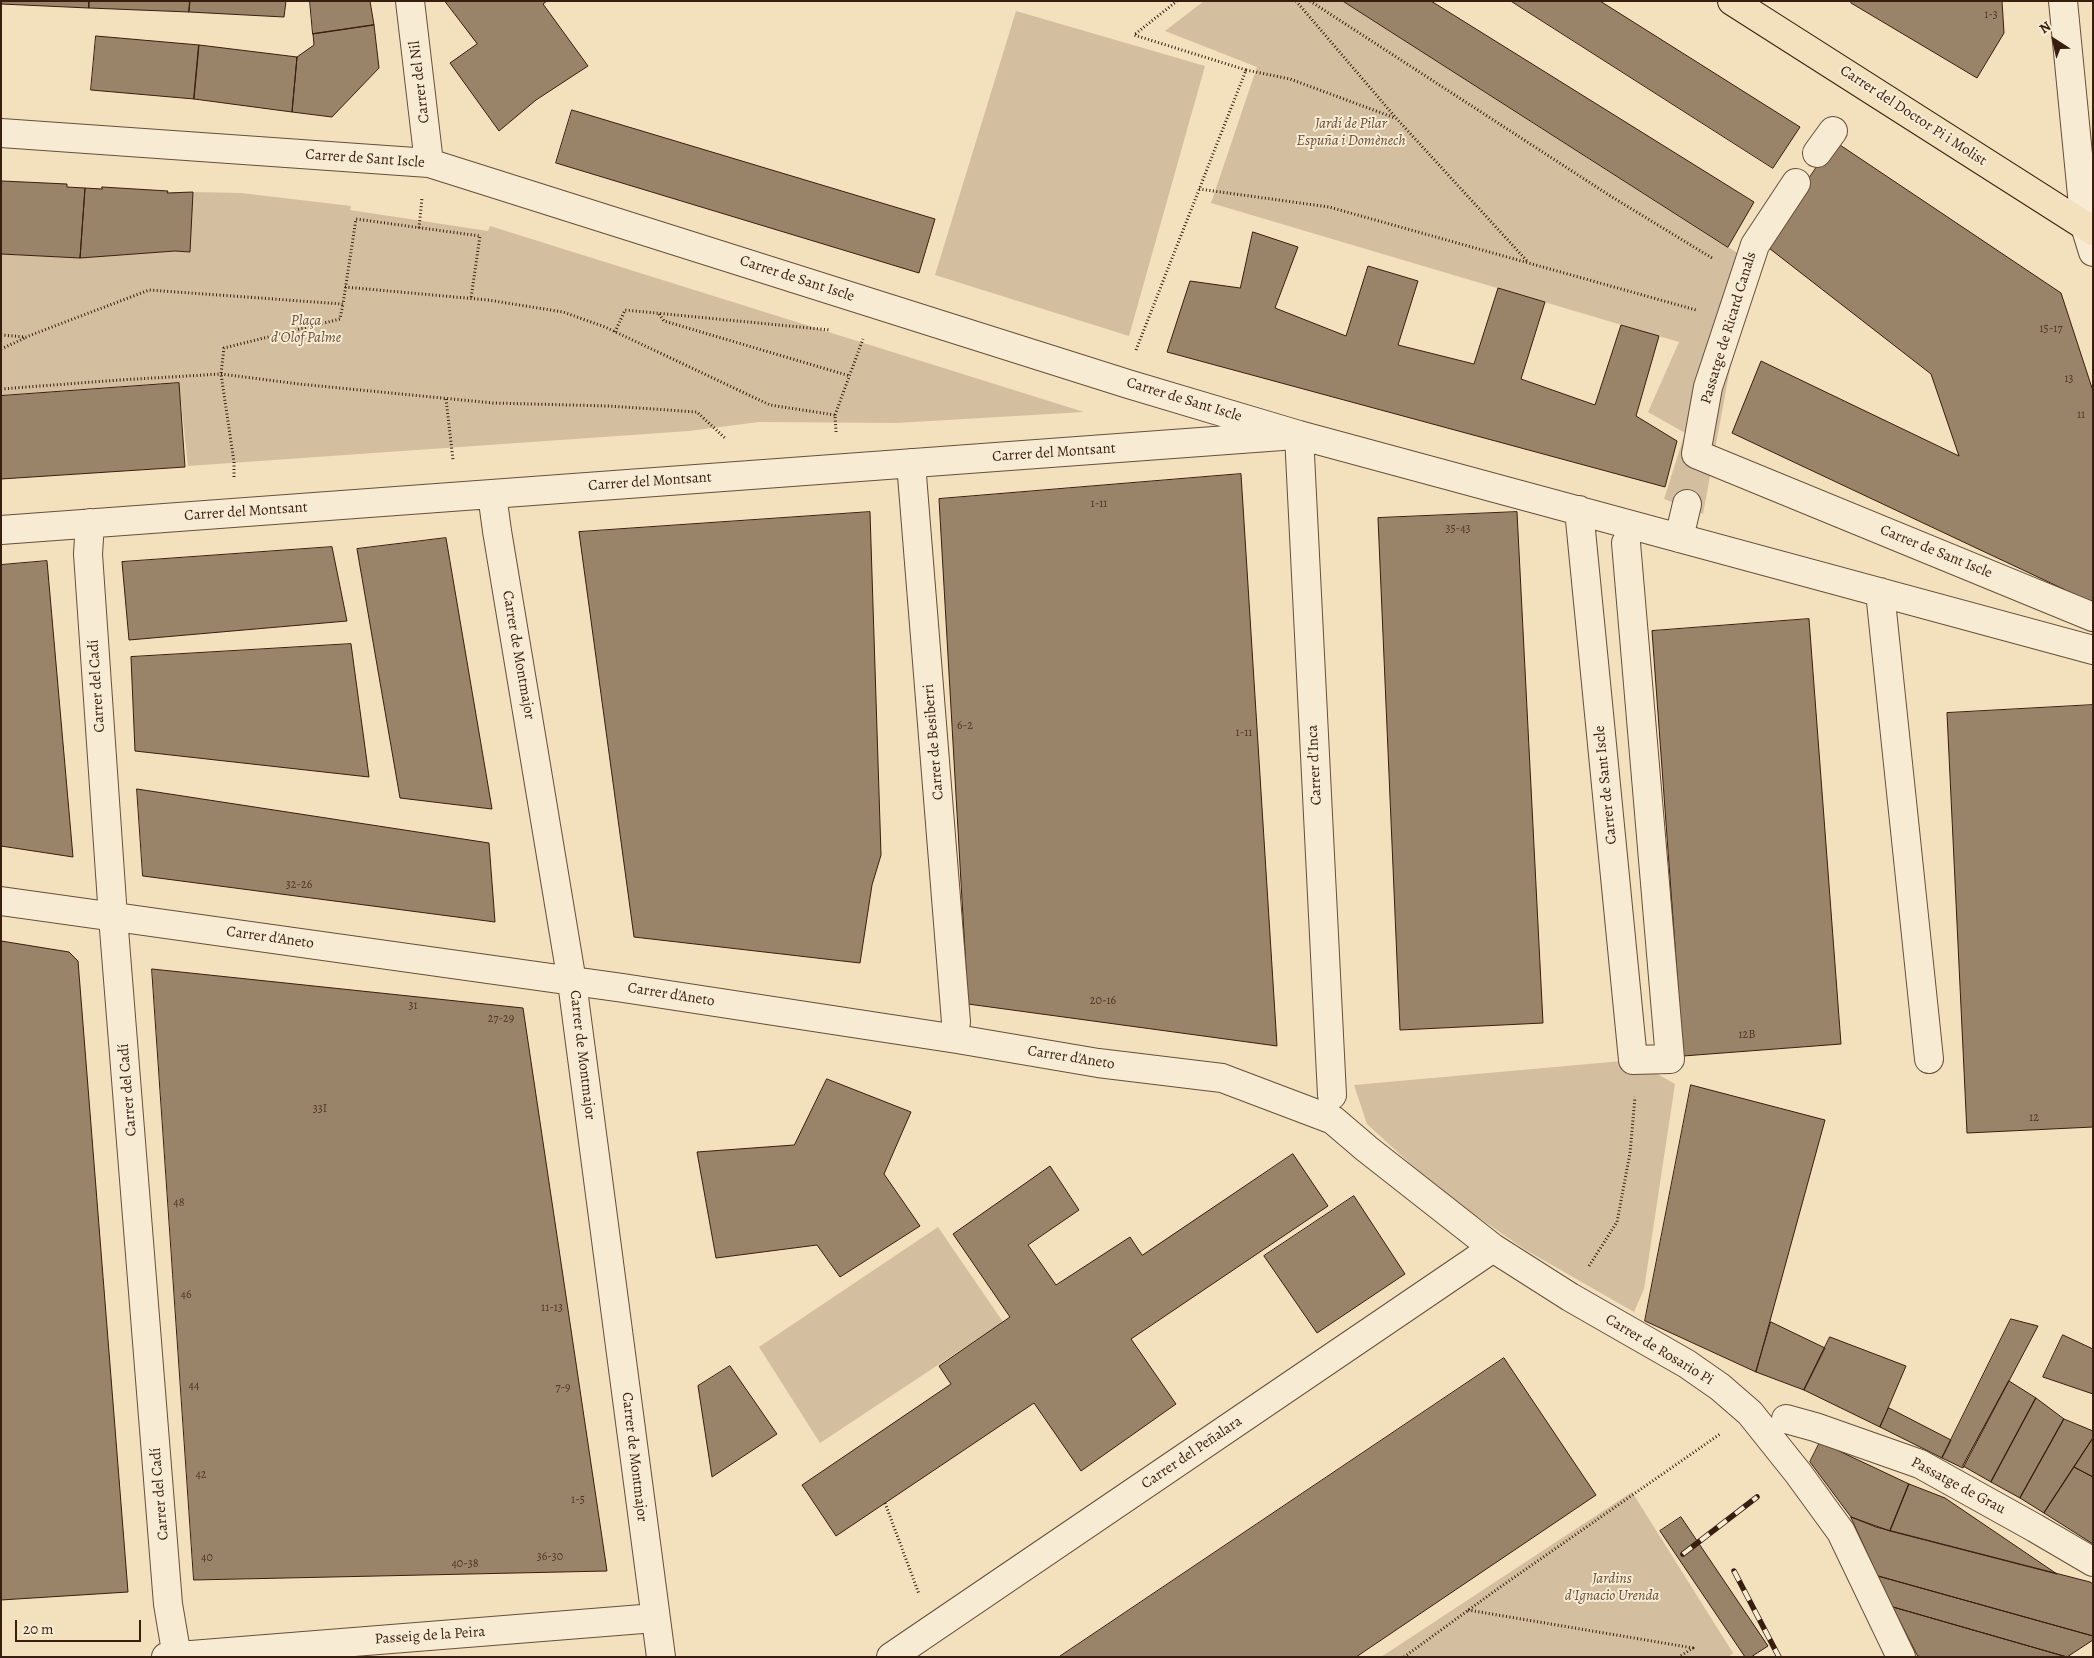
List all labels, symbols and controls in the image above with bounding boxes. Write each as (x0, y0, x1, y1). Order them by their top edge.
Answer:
house number: 1-3 (1984, 8, 1998, 22)
north arrow (2029, 15, 2079, 65)
text: N (2035, 17, 2055, 38)
street label: Carrer del Nil (406, 40, 434, 124)
street label: Carrer del Doctor Pi i Molist (1836, 62, 1990, 170)
park label: Jardí de Pilar Espuña i Domènech (1296, 115, 1406, 150)
street label: Carrer de Sant Iscle (305, 146, 425, 172)
street label: Passatge de Ricard Canals (1697, 250, 1761, 406)
street label: Carrer de Sant Iscle (737, 252, 857, 306)
park label: Plaça d'Olof Palme (271, 312, 341, 347)
house number: 15-17 (2040, 322, 2062, 336)
house number: 13 (2064, 372, 2074, 386)
street label: Carrer de Sant Iscle (1124, 374, 1244, 426)
house number: 11 (2077, 408, 2085, 422)
street label: Carrer del Montsant (992, 440, 1116, 466)
street label: Carrer del Montsant (588, 469, 712, 495)
house number: 1-11 (1091, 497, 1107, 511)
street label: Carrer del Montsant (184, 499, 308, 525)
street label: Carrer de Sant Iscle (1877, 521, 1995, 583)
house number: 35-43 (1445, 522, 1471, 536)
street label: Carrer de Montmajor (498, 589, 538, 721)
street label: Carrer del Cadí (85, 639, 109, 733)
street label: Carrer de Besiberri (920, 683, 948, 801)
house number: 6-2 (957, 719, 973, 733)
street label: Carrer d'Inca (1304, 724, 1326, 806)
street label: Carrer de Sant Iscle (1591, 725, 1621, 845)
house number: 1-11 (1236, 726, 1252, 740)
house number: 32-26 (286, 878, 312, 892)
street label: Carrer d'Aneto (225, 923, 315, 953)
street label: Carrer d'Aneto (626, 979, 716, 1011)
street label: Carrer de Montmajor (565, 989, 599, 1121)
house number: 20-16 (1090, 994, 1116, 1008)
house number: 31 (408, 999, 418, 1013)
house number: 27-29 (488, 1012, 514, 1026)
house number: 12B (1739, 1028, 1755, 1042)
street label: Carrer d'Aneto (1026, 1042, 1116, 1074)
street label: Carrer del Cadí (115, 1043, 141, 1137)
house number: 33I (313, 1102, 327, 1116)
house number: 12 (2029, 1111, 2039, 1125)
house number: 48 (173, 1196, 185, 1210)
house number: 46 (181, 1288, 191, 1302)
house number: 11-13 (541, 1301, 563, 1315)
street label: Carrer de Rosario Pi (1602, 1311, 1716, 1389)
house number: 44 (189, 1379, 199, 1393)
house number: 7-9 (555, 1381, 571, 1395)
street label: Carrer de Montmajor (617, 1391, 651, 1523)
street label: Carrer del Peñalara (1138, 1413, 1246, 1493)
street label: Carrer del Cadí (147, 1447, 173, 1541)
street label: Passatge de Grau (1908, 1454, 2008, 1518)
house number: 42 (195, 1468, 207, 1482)
house number: 1-5 (571, 1493, 585, 1507)
house number: 36-30 (537, 1550, 563, 1564)
house number: 40 (201, 1551, 213, 1565)
house number: 40-38 (451, 1557, 479, 1571)
park label: Jardins d'Ignacio Urenda (1565, 1570, 1659, 1605)
scale bar (18, 1610, 144, 1642)
text: 20 m (23, 1619, 54, 1639)
street label: Passeig de la Peira (374, 1623, 486, 1649)

